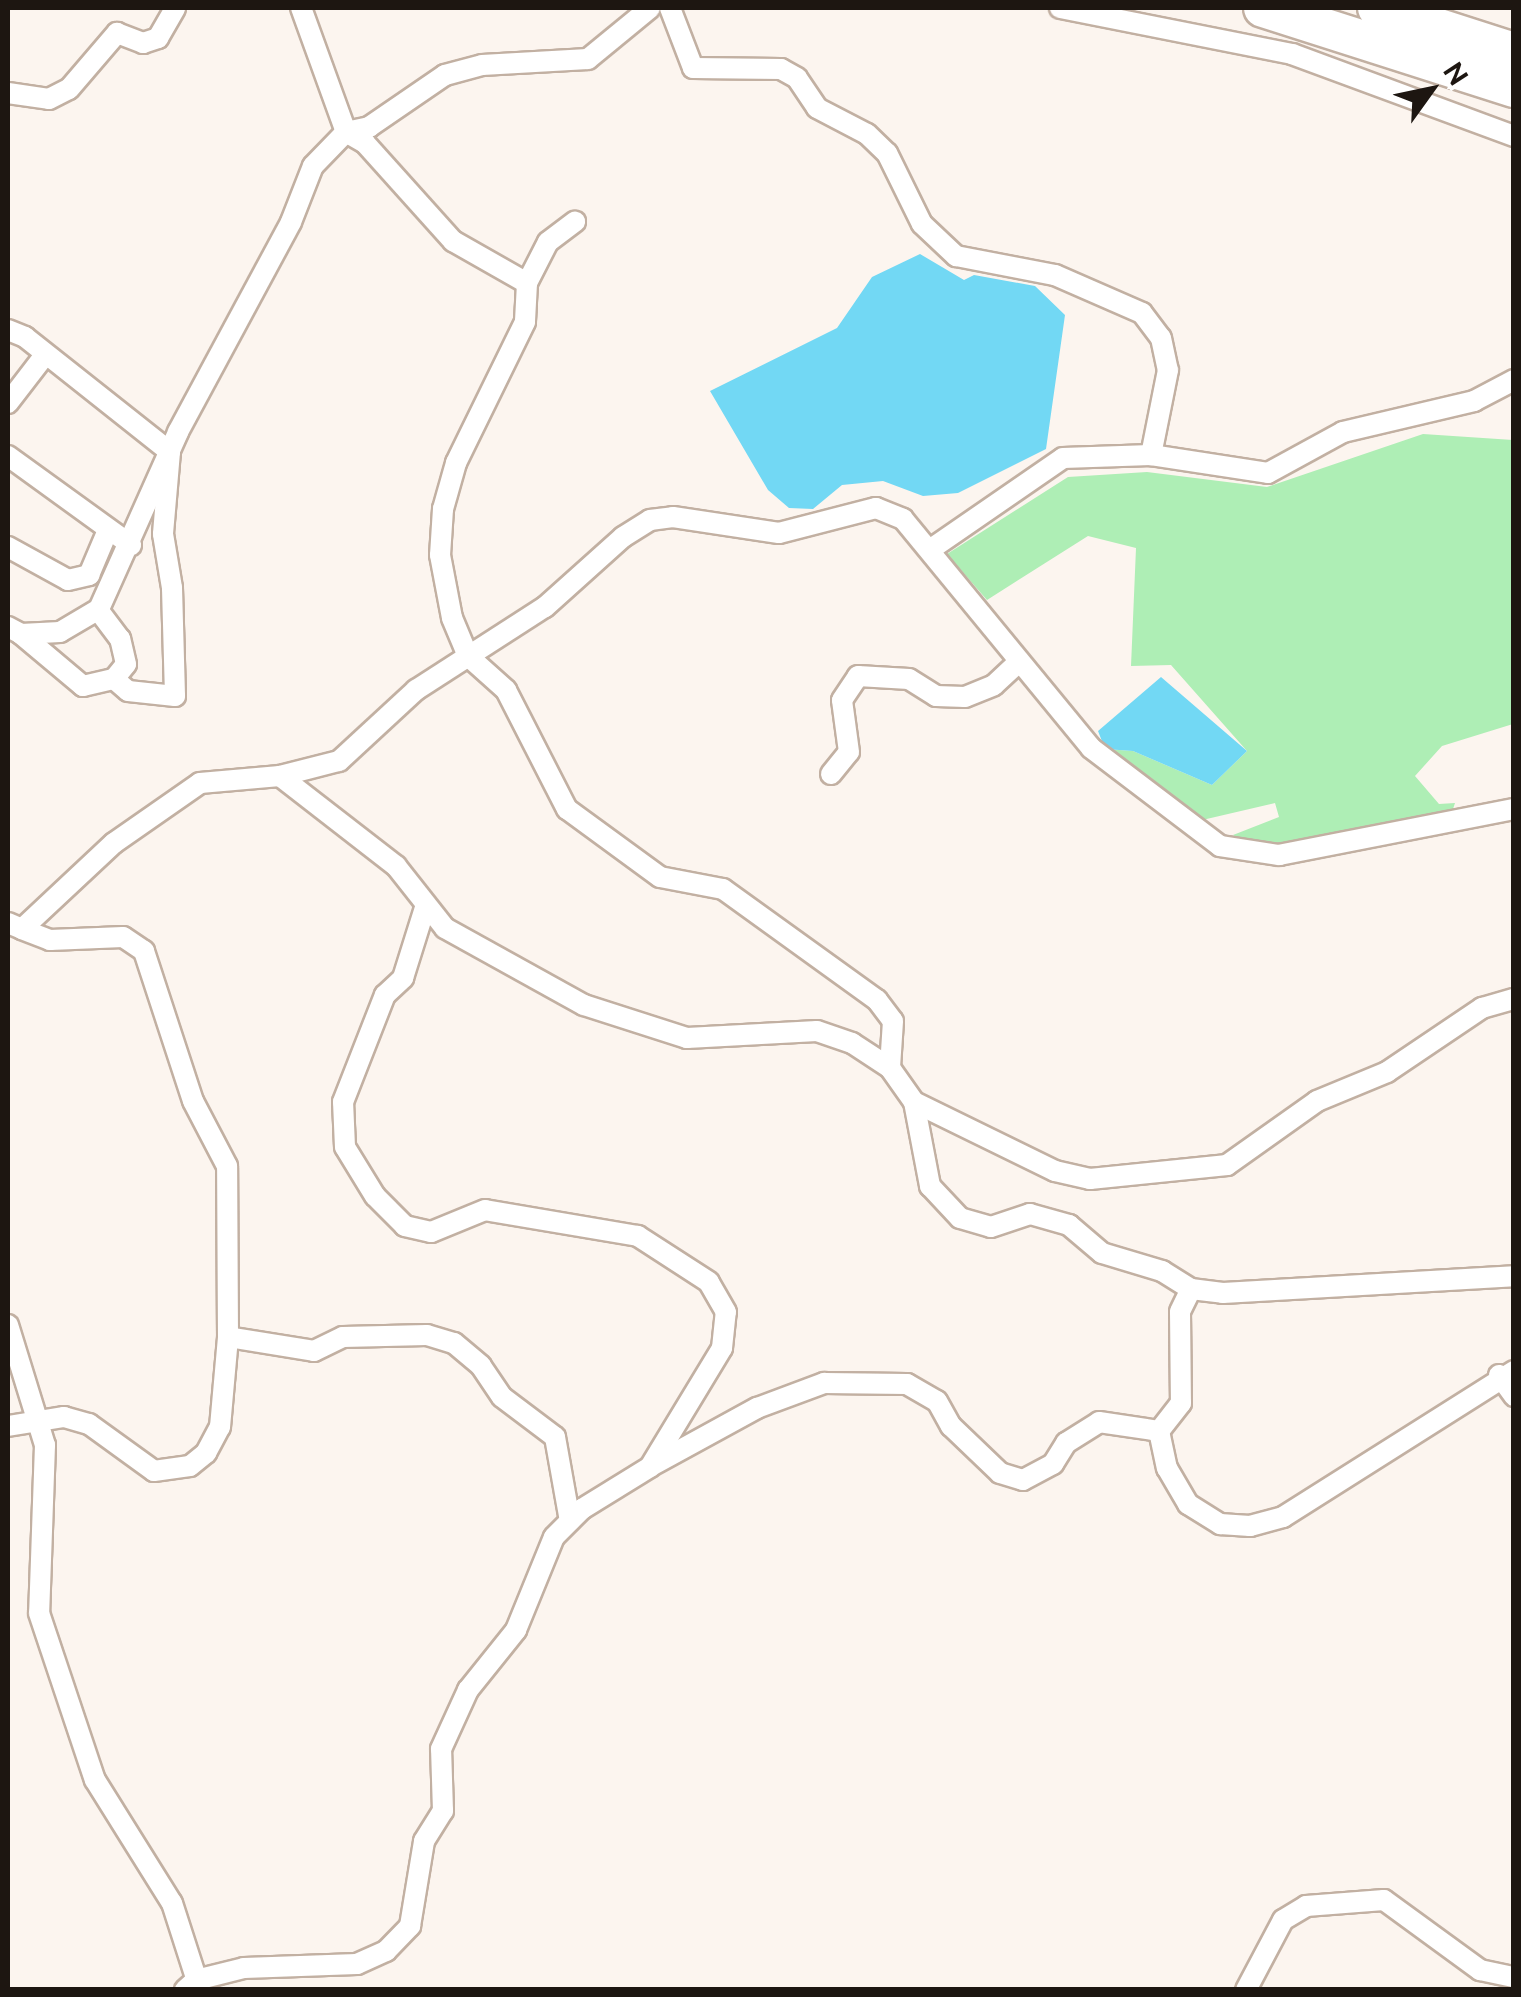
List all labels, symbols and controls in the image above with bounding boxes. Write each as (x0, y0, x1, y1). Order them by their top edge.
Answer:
north arrow (1381, 40, 1481, 140)
text: N (1438, 56, 1475, 91)

